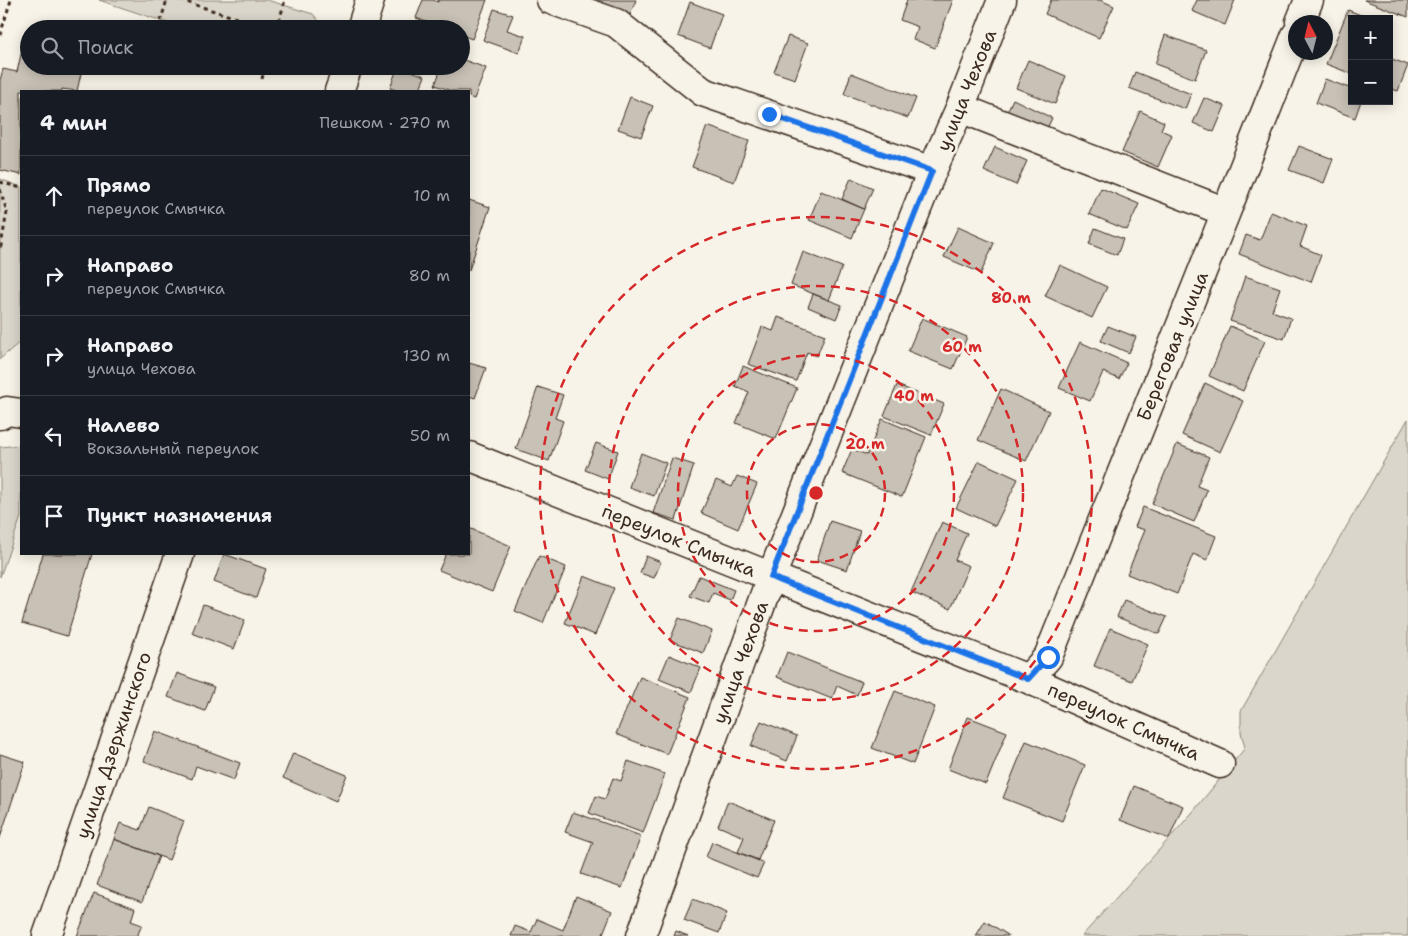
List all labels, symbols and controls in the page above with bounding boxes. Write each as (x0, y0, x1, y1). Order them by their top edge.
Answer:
north arrow (1288, 15, 1333, 60)
map controls (1348, 15, 1393, 105)
button: + (1348, 15, 1393, 60)
search box (20, 20, 470, 75)
street label: улица Чехова (931, 26, 1002, 155)
icon: search (38, 34, 66, 62)
text: Поиск (78, 35, 133, 60)
button: − (1348, 60, 1393, 105)
route end (758, 103, 781, 126)
text: 4 мин (40, 109, 107, 137)
text: Пешком · 270 m (319, 112, 450, 133)
text: Прямо (87, 173, 151, 198)
icon: ahead (40, 182, 68, 210)
text: 10 m (413, 185, 450, 206)
text: переулок Смычка (87, 198, 225, 219)
text: Направо (87, 253, 173, 278)
icon: right (40, 262, 68, 290)
text: 80 m (409, 265, 450, 286)
street label: Береговая улица (1131, 267, 1214, 425)
text: переулок Смычка (87, 278, 225, 299)
text: 80 m (991, 288, 1031, 308)
text: Направо (87, 333, 173, 358)
text: 60 m (942, 337, 982, 357)
icon: right (40, 342, 68, 370)
text: 130 m (403, 345, 450, 366)
text: улица Чехова (87, 358, 196, 379)
text: 40 m (894, 386, 934, 406)
text: Налево (87, 413, 160, 438)
icon: left (40, 422, 68, 450)
text: 50 m (410, 425, 450, 446)
text: 20 m (845, 434, 885, 454)
text: Вокзальный переулок (87, 438, 259, 459)
centre of rings (807, 484, 825, 502)
street label: переулок Смычка (598, 498, 760, 583)
icon: arrive (40, 502, 68, 530)
text: Пункт назначения (87, 503, 272, 528)
street label: улица Чехова (707, 597, 774, 727)
route start (1037, 646, 1060, 669)
street label: улица Дзержинского (70, 648, 157, 842)
street label: переулок Смычка (1044, 677, 1204, 766)

